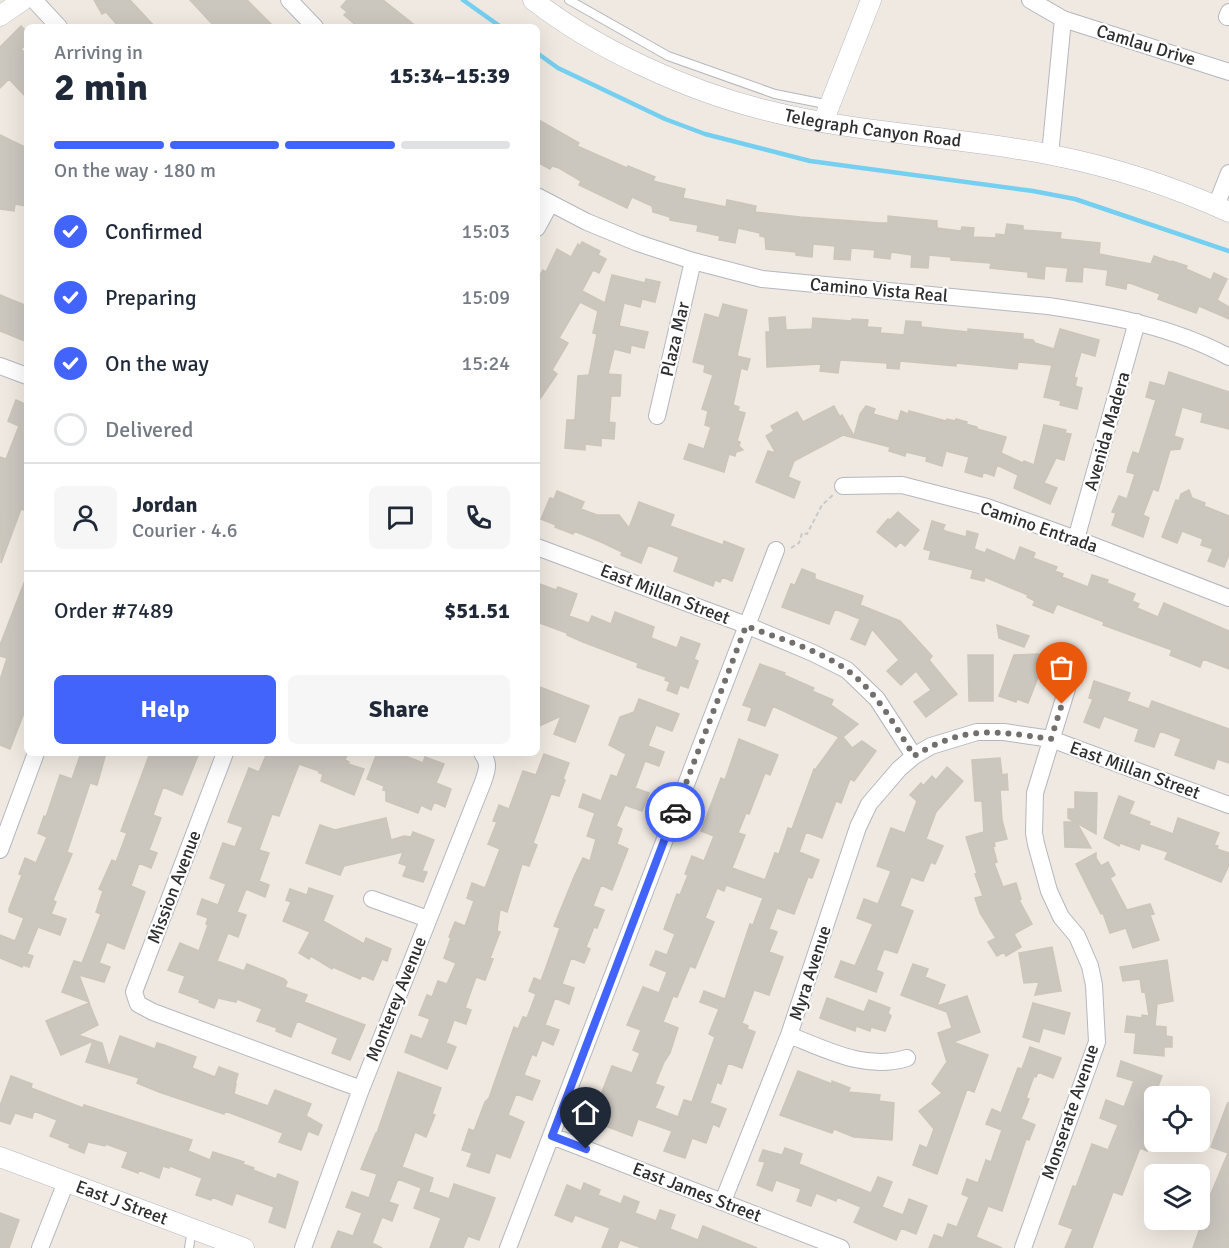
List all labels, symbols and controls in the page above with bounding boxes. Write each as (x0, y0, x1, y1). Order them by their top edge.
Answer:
street label: Camlau Drive (1094, 19, 1198, 71)
text: Arriving in (54, 40, 143, 65)
text: 15:34–15:39 (390, 62, 510, 89)
text: 2 min (54, 63, 148, 111)
street label: Telegraph Canyon Road (783, 104, 963, 152)
text: On the way · 180 m (54, 158, 216, 183)
icon: check (54, 215, 87, 248)
text: Confirmed (105, 218, 203, 245)
text: 15:03 (461, 219, 510, 244)
street label: Camino Vista Real (809, 273, 949, 307)
icon: check (54, 281, 87, 314)
text: Preparing (105, 284, 197, 311)
text: 15:09 (461, 285, 510, 310)
street label: Plaza Mar (656, 299, 694, 379)
icon: check (54, 347, 87, 380)
text: On the way (105, 350, 209, 377)
text: 15:24 (461, 351, 510, 376)
street label: Avenida Madera (1080, 369, 1134, 493)
text: Delivered (105, 416, 193, 443)
button: person (54, 486, 117, 549)
button: chat (369, 486, 432, 549)
button: phone (447, 486, 510, 549)
text: Jordan (132, 491, 198, 518)
street label: Camino Entrada (977, 497, 1101, 557)
text: Courier · 4.6 (132, 518, 238, 543)
street label: East Millan Street (597, 559, 733, 629)
text: Order #7489 (54, 597, 174, 624)
text: $51.51 (444, 597, 510, 624)
pin (1036, 642, 1087, 704)
icon: bag (1045, 651, 1078, 684)
button: Help (54, 675, 276, 744)
button: Share (288, 675, 510, 744)
street label: East Millan Street (1067, 736, 1203, 804)
courier (645, 782, 705, 842)
icon: car (659, 796, 692, 829)
street label: Mission Avenue (142, 827, 206, 947)
street label: Myra Avenue (784, 923, 836, 1023)
street label: Monterey Avenue (361, 933, 431, 1065)
street label: Monserate Avenue (1037, 1042, 1103, 1182)
map controls (1144, 1086, 1210, 1230)
button: locate (1144, 1086, 1210, 1152)
pin (560, 1087, 611, 1149)
icon: home (569, 1096, 602, 1129)
street label: East James Street (630, 1157, 764, 1227)
button: layers (1144, 1164, 1210, 1230)
street label: East J Street (73, 1175, 171, 1230)

